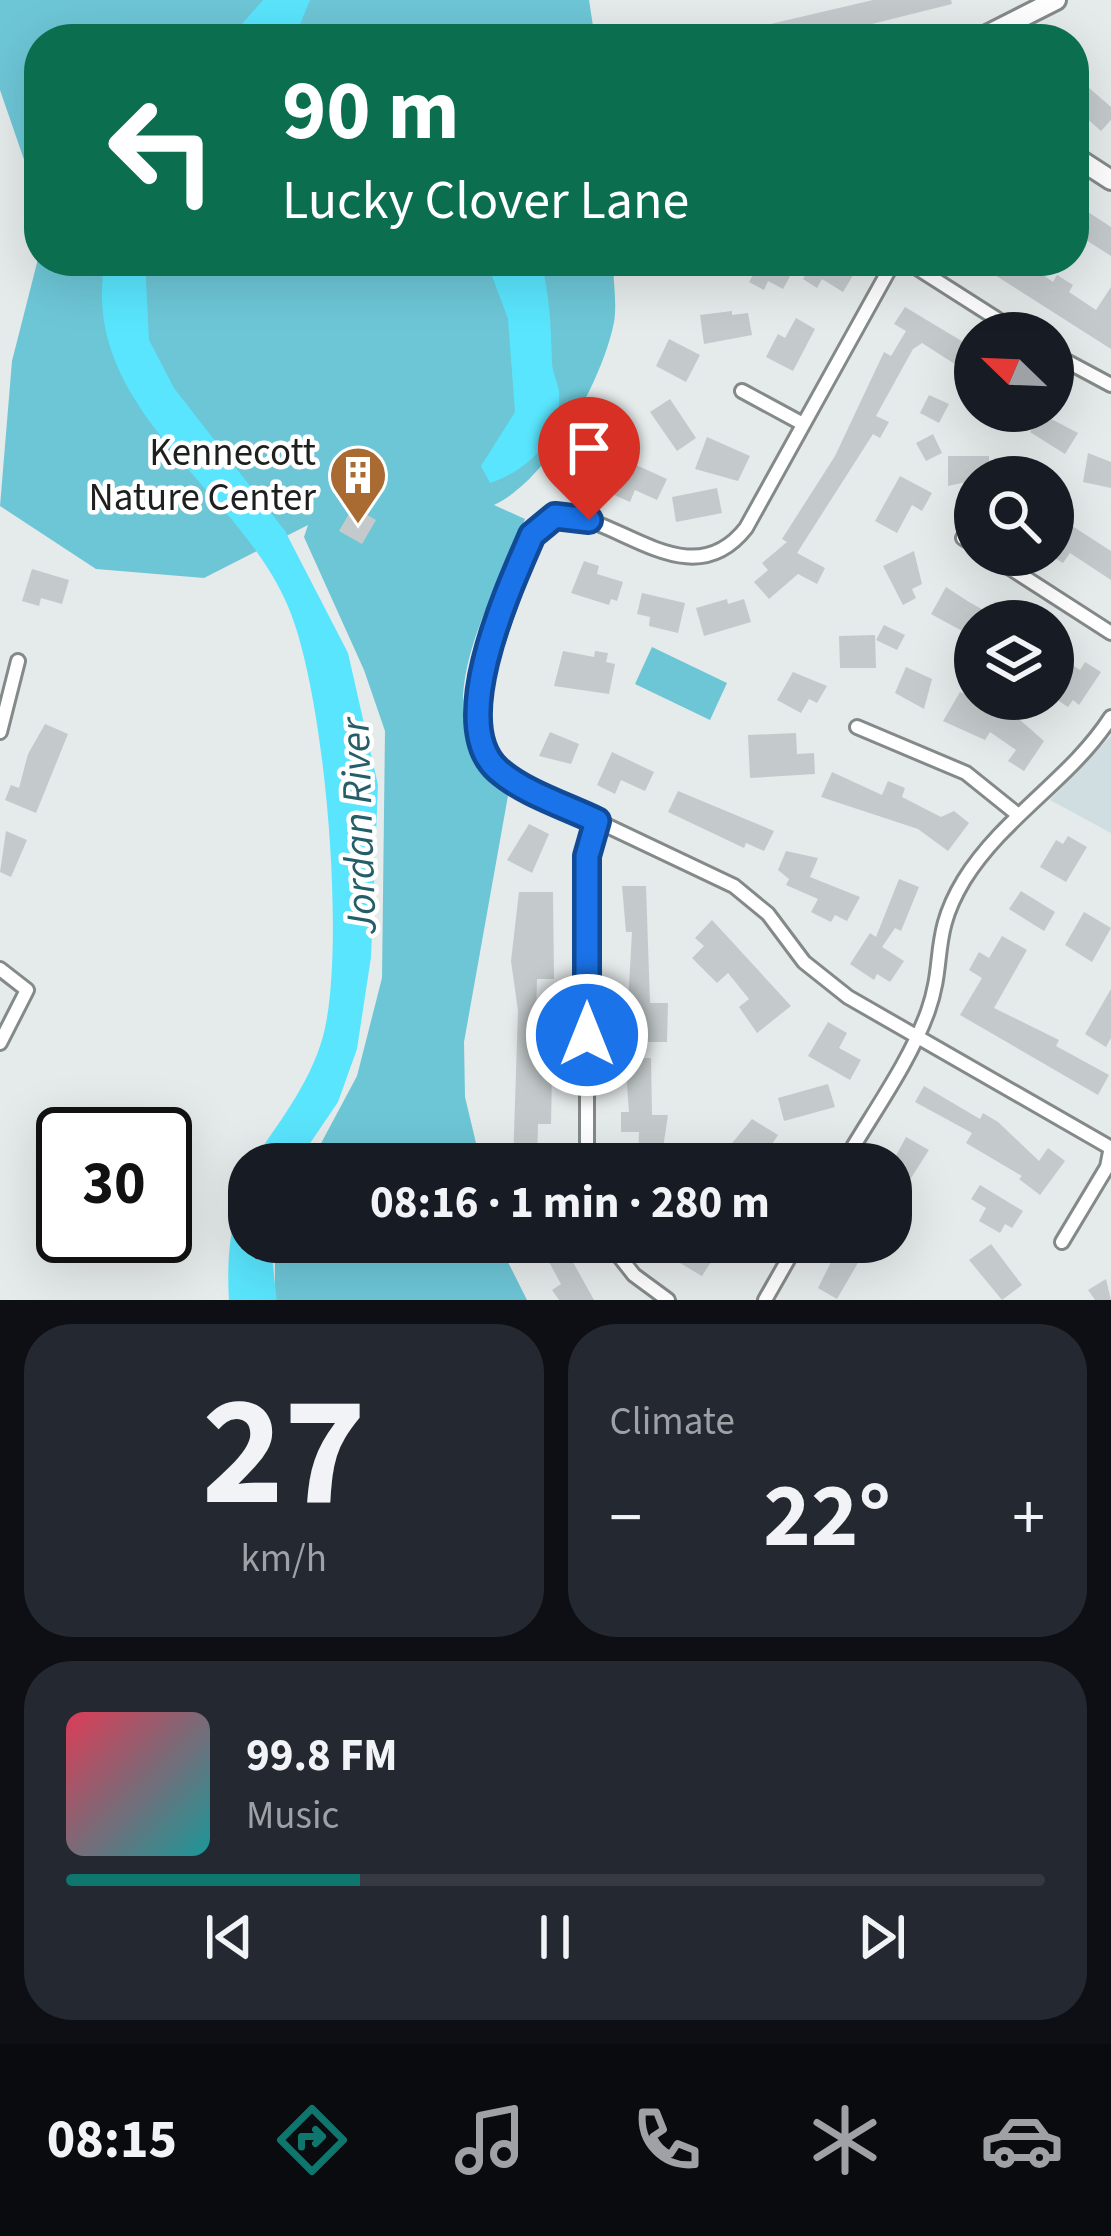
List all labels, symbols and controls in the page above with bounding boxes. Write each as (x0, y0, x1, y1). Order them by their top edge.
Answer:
text: 90 m (282, 52, 460, 172)
icon: left (84, 72, 240, 228)
text: Lucky Clover Lane (282, 163, 689, 240)
north arrow (954, 312, 1074, 432)
map controls (954, 312, 1074, 720)
pin (538, 397, 640, 520)
icon: arrive (556, 415, 622, 481)
place label: Kennecott Nature Center (88, 425, 316, 526)
building icon: Kennecott Nature Center (327, 444, 389, 526)
button: search (954, 456, 1074, 576)
button: layers (954, 600, 1074, 720)
water label: Jordan River (325, 715, 393, 936)
position arrow (524, 972, 650, 1098)
speed limit sign: 30 (36, 1107, 192, 1263)
text: 08:16 · 1 min · 280 m (370, 1171, 770, 1235)
text: 27 (201, 1342, 366, 1564)
text: Climate (610, 1394, 735, 1450)
text: 22° (763, 1453, 891, 1581)
text: − (610, 1471, 642, 1565)
text: + (1012, 1471, 1045, 1565)
text: km/h (240, 1531, 327, 1587)
text: 99.8 FM (246, 1724, 398, 1788)
text: Music (246, 1788, 339, 1844)
icon: previous (196, 1904, 262, 1970)
icon: pause (522, 1904, 588, 1970)
icon: next (849, 1904, 915, 1970)
icon: directions (270, 2098, 354, 2182)
icon: music (448, 2098, 532, 2182)
icon: phone (625, 2098, 709, 2182)
icon: climate (803, 2098, 887, 2182)
icon: car (980, 2098, 1064, 2182)
text: 08:15 (47, 2102, 177, 2179)

